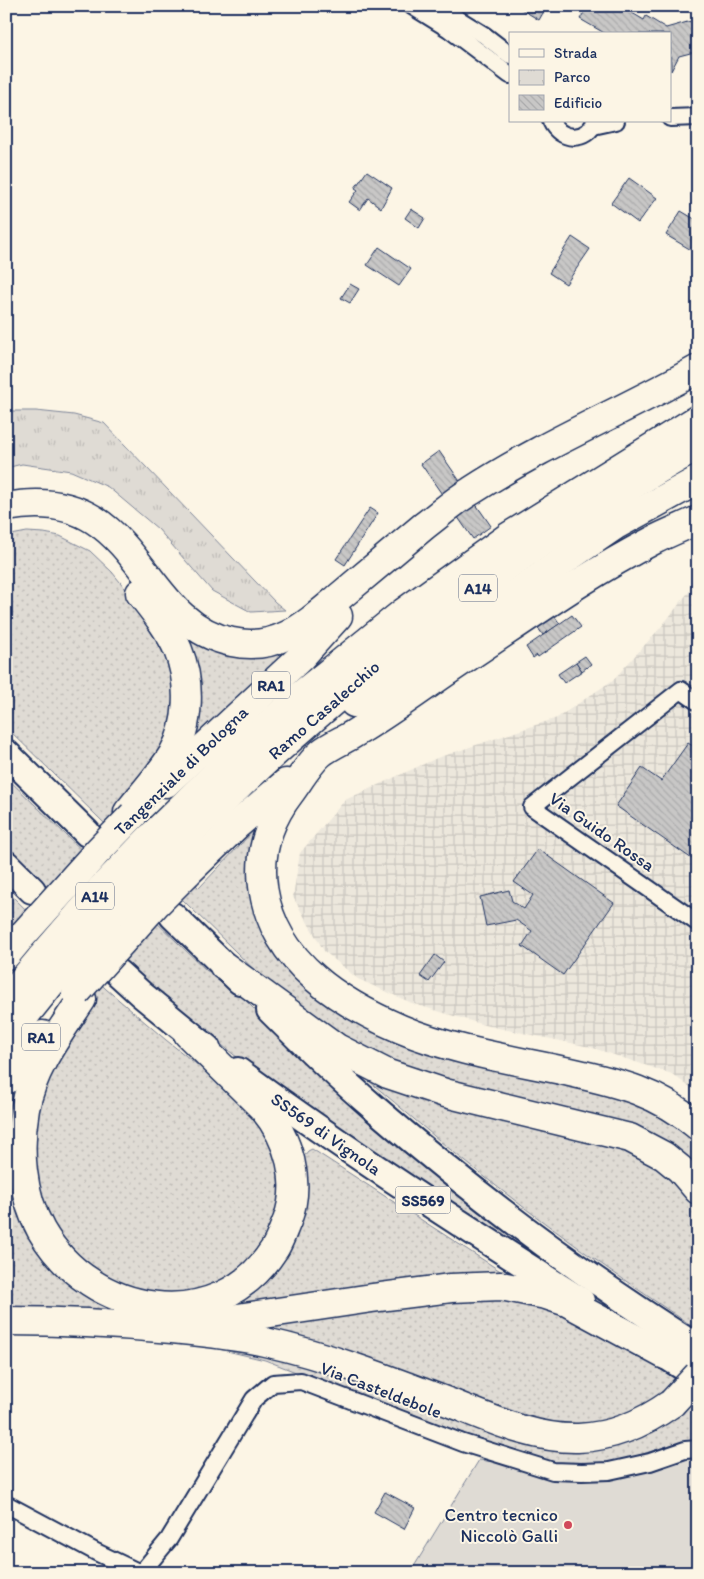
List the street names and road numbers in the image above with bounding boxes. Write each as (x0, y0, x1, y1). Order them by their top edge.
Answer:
road number: A14 (459, 574, 497, 602)
street label: Ramo Casalecchio (264, 656, 384, 764)
road number: RA1 (252, 672, 290, 698)
street label: Tangenziale di Bologna (109, 701, 253, 841)
street label: Via Guido Rossa (545, 787, 660, 877)
road number: A14 (76, 882, 114, 909)
road number: RA1 (22, 1024, 60, 1050)
street label: SS569 di Vignola (267, 1088, 386, 1180)
road number: SS569 (396, 1186, 450, 1214)
street label: Via Casteldebole (317, 1357, 445, 1423)

